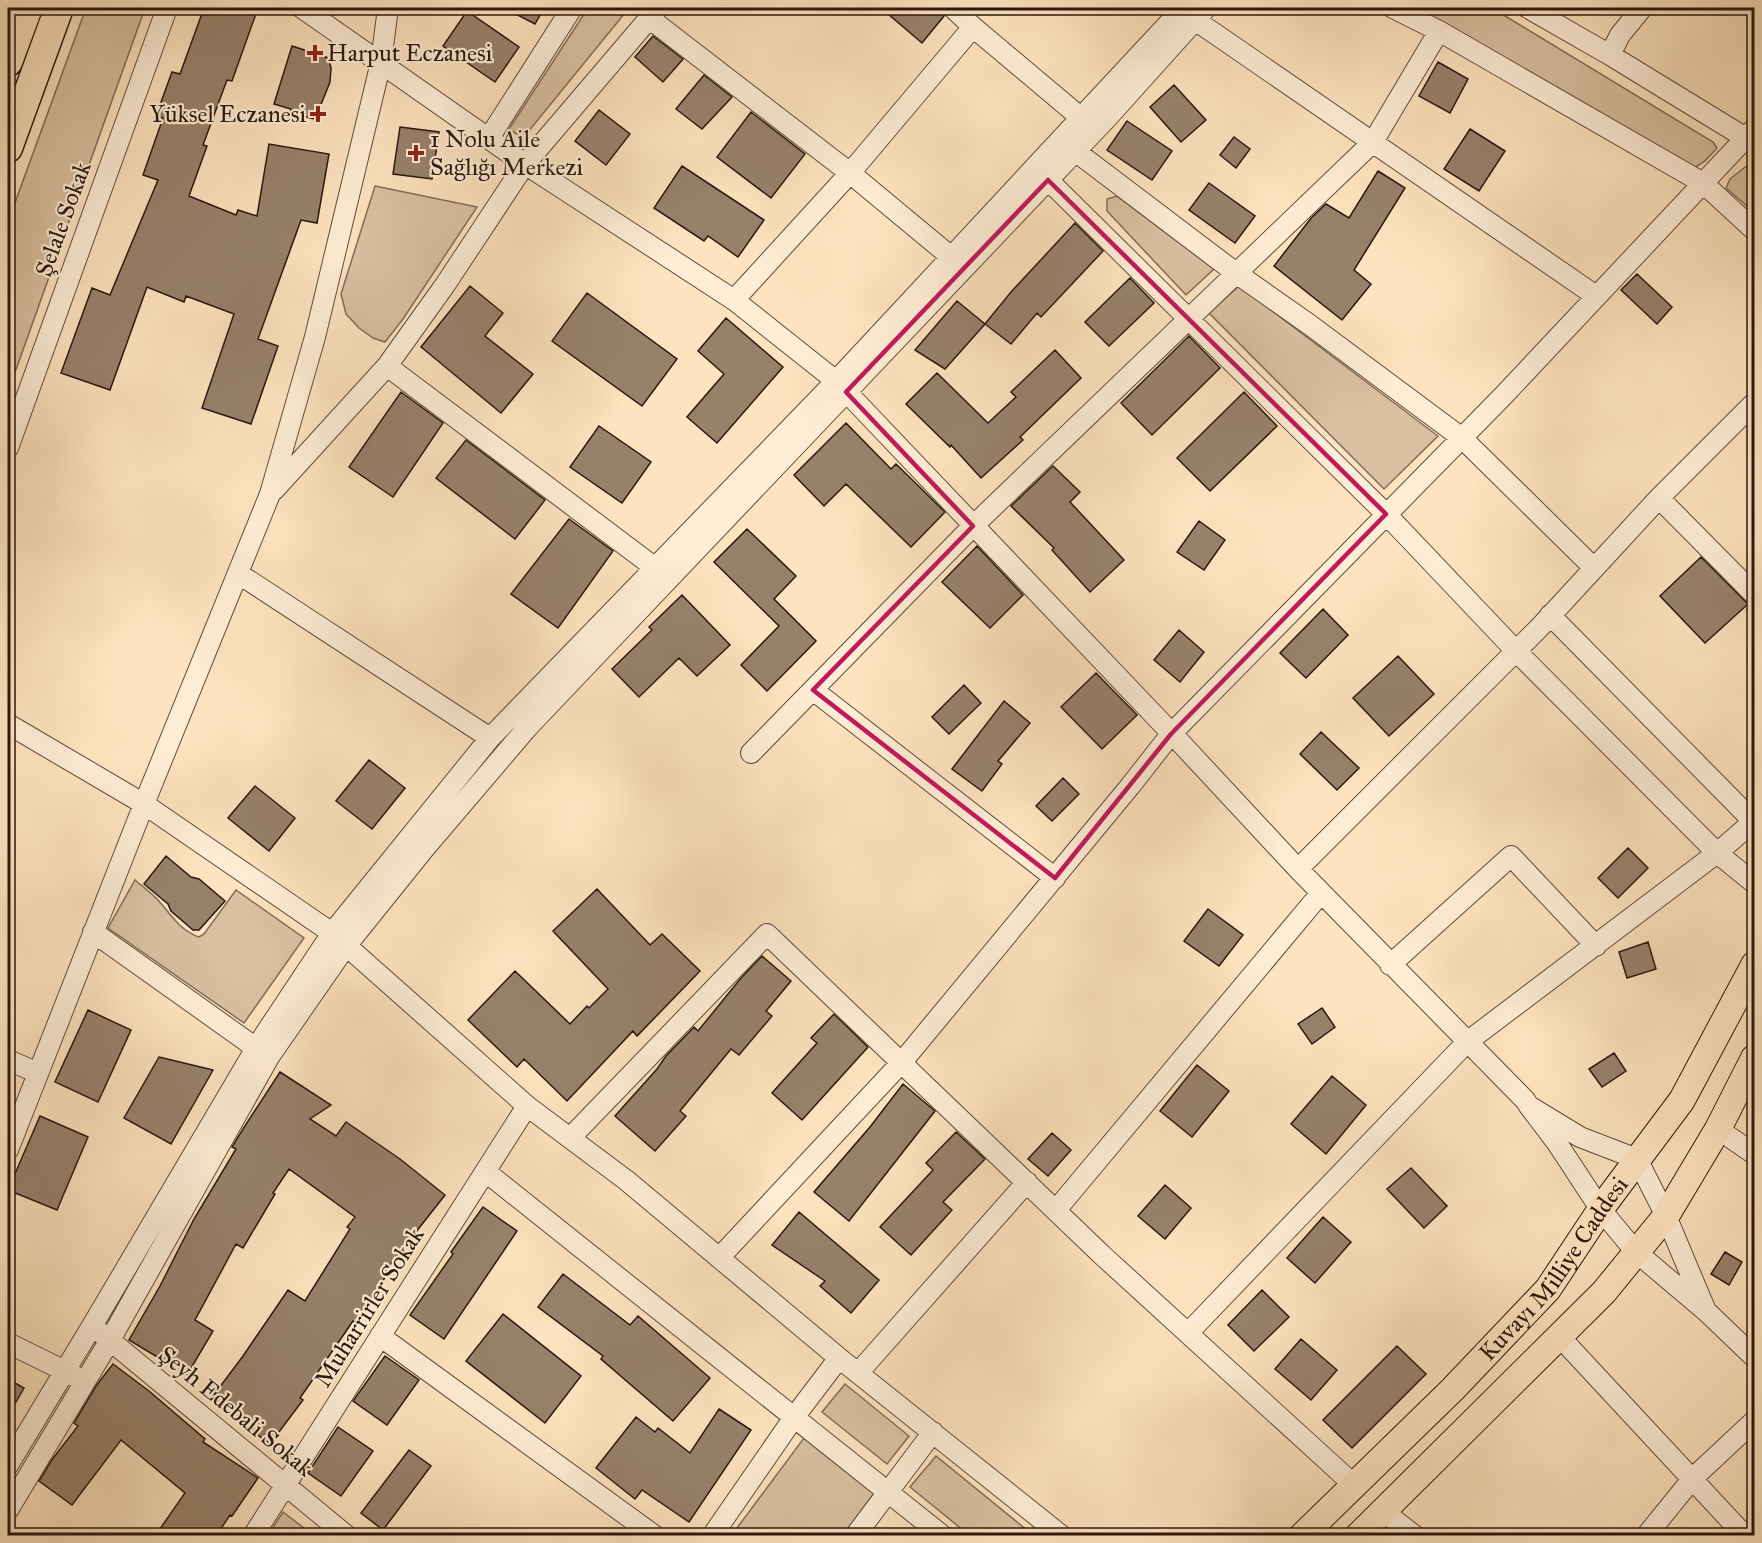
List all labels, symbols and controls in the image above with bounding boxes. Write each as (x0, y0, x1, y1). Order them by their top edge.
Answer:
place label: Harput Eczanesi (327, 38, 493, 68)
marker: Harput Eczanesi (308, 46, 322, 60)
place label: Yüksel Eczanesi (150, 99, 306, 129)
marker: Yüksel Eczanesi (311, 107, 325, 121)
place label: 1 Nolu Aile Sağlığı Merkezi (430, 124, 584, 182)
marker: 1 Nolu Aile Sağlığı Merkezi (407, 144, 425, 162)
street label: Şelale Sokak (28, 157, 98, 281)
street label: Kuvayı Milliye Caddesi (1472, 1170, 1635, 1367)
street label: Muharrirler Sokak (308, 1221, 431, 1393)
street label: Şeyh Edebali Sokak (152, 1339, 320, 1483)

